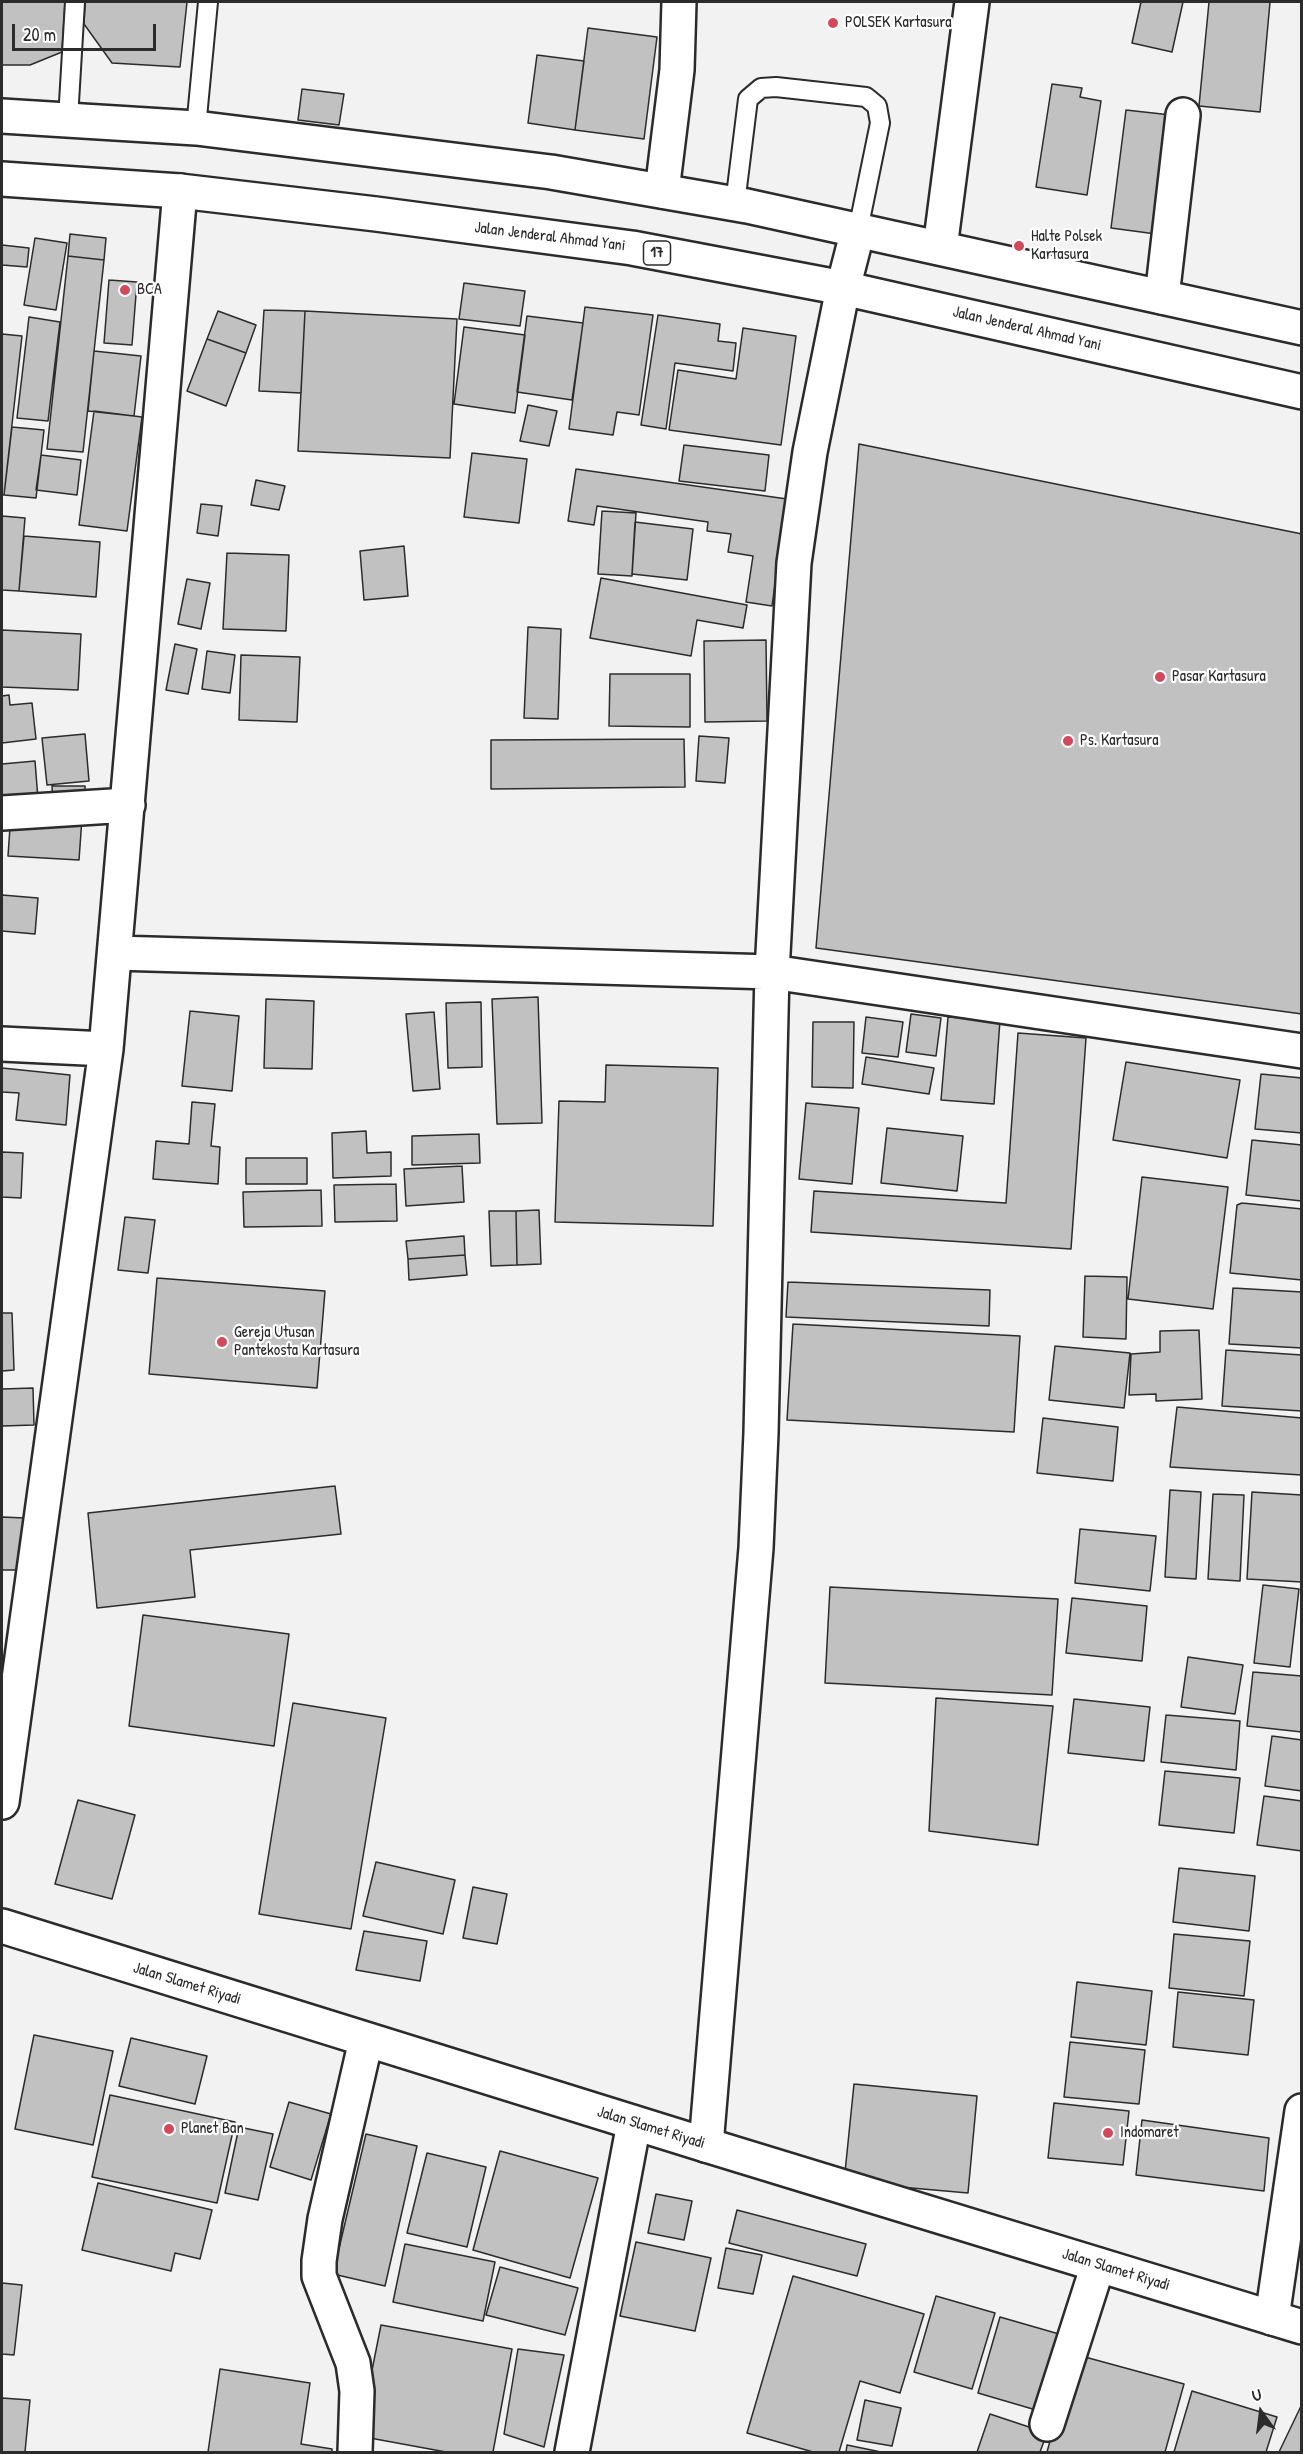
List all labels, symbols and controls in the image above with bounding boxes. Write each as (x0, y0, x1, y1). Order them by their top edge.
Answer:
scale bar (15, 12, 159, 50)
place label: POLSEK Kartasura (845, 13, 952, 33)
marker: POLSEK Kartasura (826, 16, 840, 30)
text: 20 m (23, 22, 56, 47)
street label: Jalan Jenderal Ahmad Yani (473, 218, 627, 256)
place label: Halte Polsek Kartasura (1031, 227, 1102, 265)
marker: Halte Polsek Kartasura (1012, 239, 1026, 253)
road number: 17 (644, 241, 670, 265)
place label: BCA (137, 280, 162, 300)
marker: BCA (118, 283, 132, 297)
street label: Jalan Jenderal Ahmad Yani (951, 303, 1103, 355)
place label: Pasar Kartasura (1172, 667, 1266, 687)
marker: Pasar Kartasura (1153, 670, 1167, 684)
place label: Ps. Kartasura (1080, 731, 1159, 751)
marker: Ps. Kartasura (1061, 734, 1075, 748)
place label: Gereja Utusan Pantekosta Kartasura (234, 1323, 359, 1361)
marker: Gereja Utusan Pantekosta Kartasura (215, 1335, 229, 1349)
street label: Jalan Slamet Riyadi (131, 1958, 243, 2010)
street label: Jalan Slamet Riyadi (595, 2102, 707, 2154)
place label: Planet Ban (181, 2119, 244, 2139)
marker: Planet Ban (162, 2122, 176, 2136)
place label: Indomaret (1120, 2123, 1179, 2143)
marker: Indomaret (1101, 2126, 1115, 2140)
street label: Jalan Slamet Riyadi (1060, 2244, 1172, 2296)
north arrow (1231, 2382, 1291, 2442)
text: U (1250, 2383, 1264, 2406)

